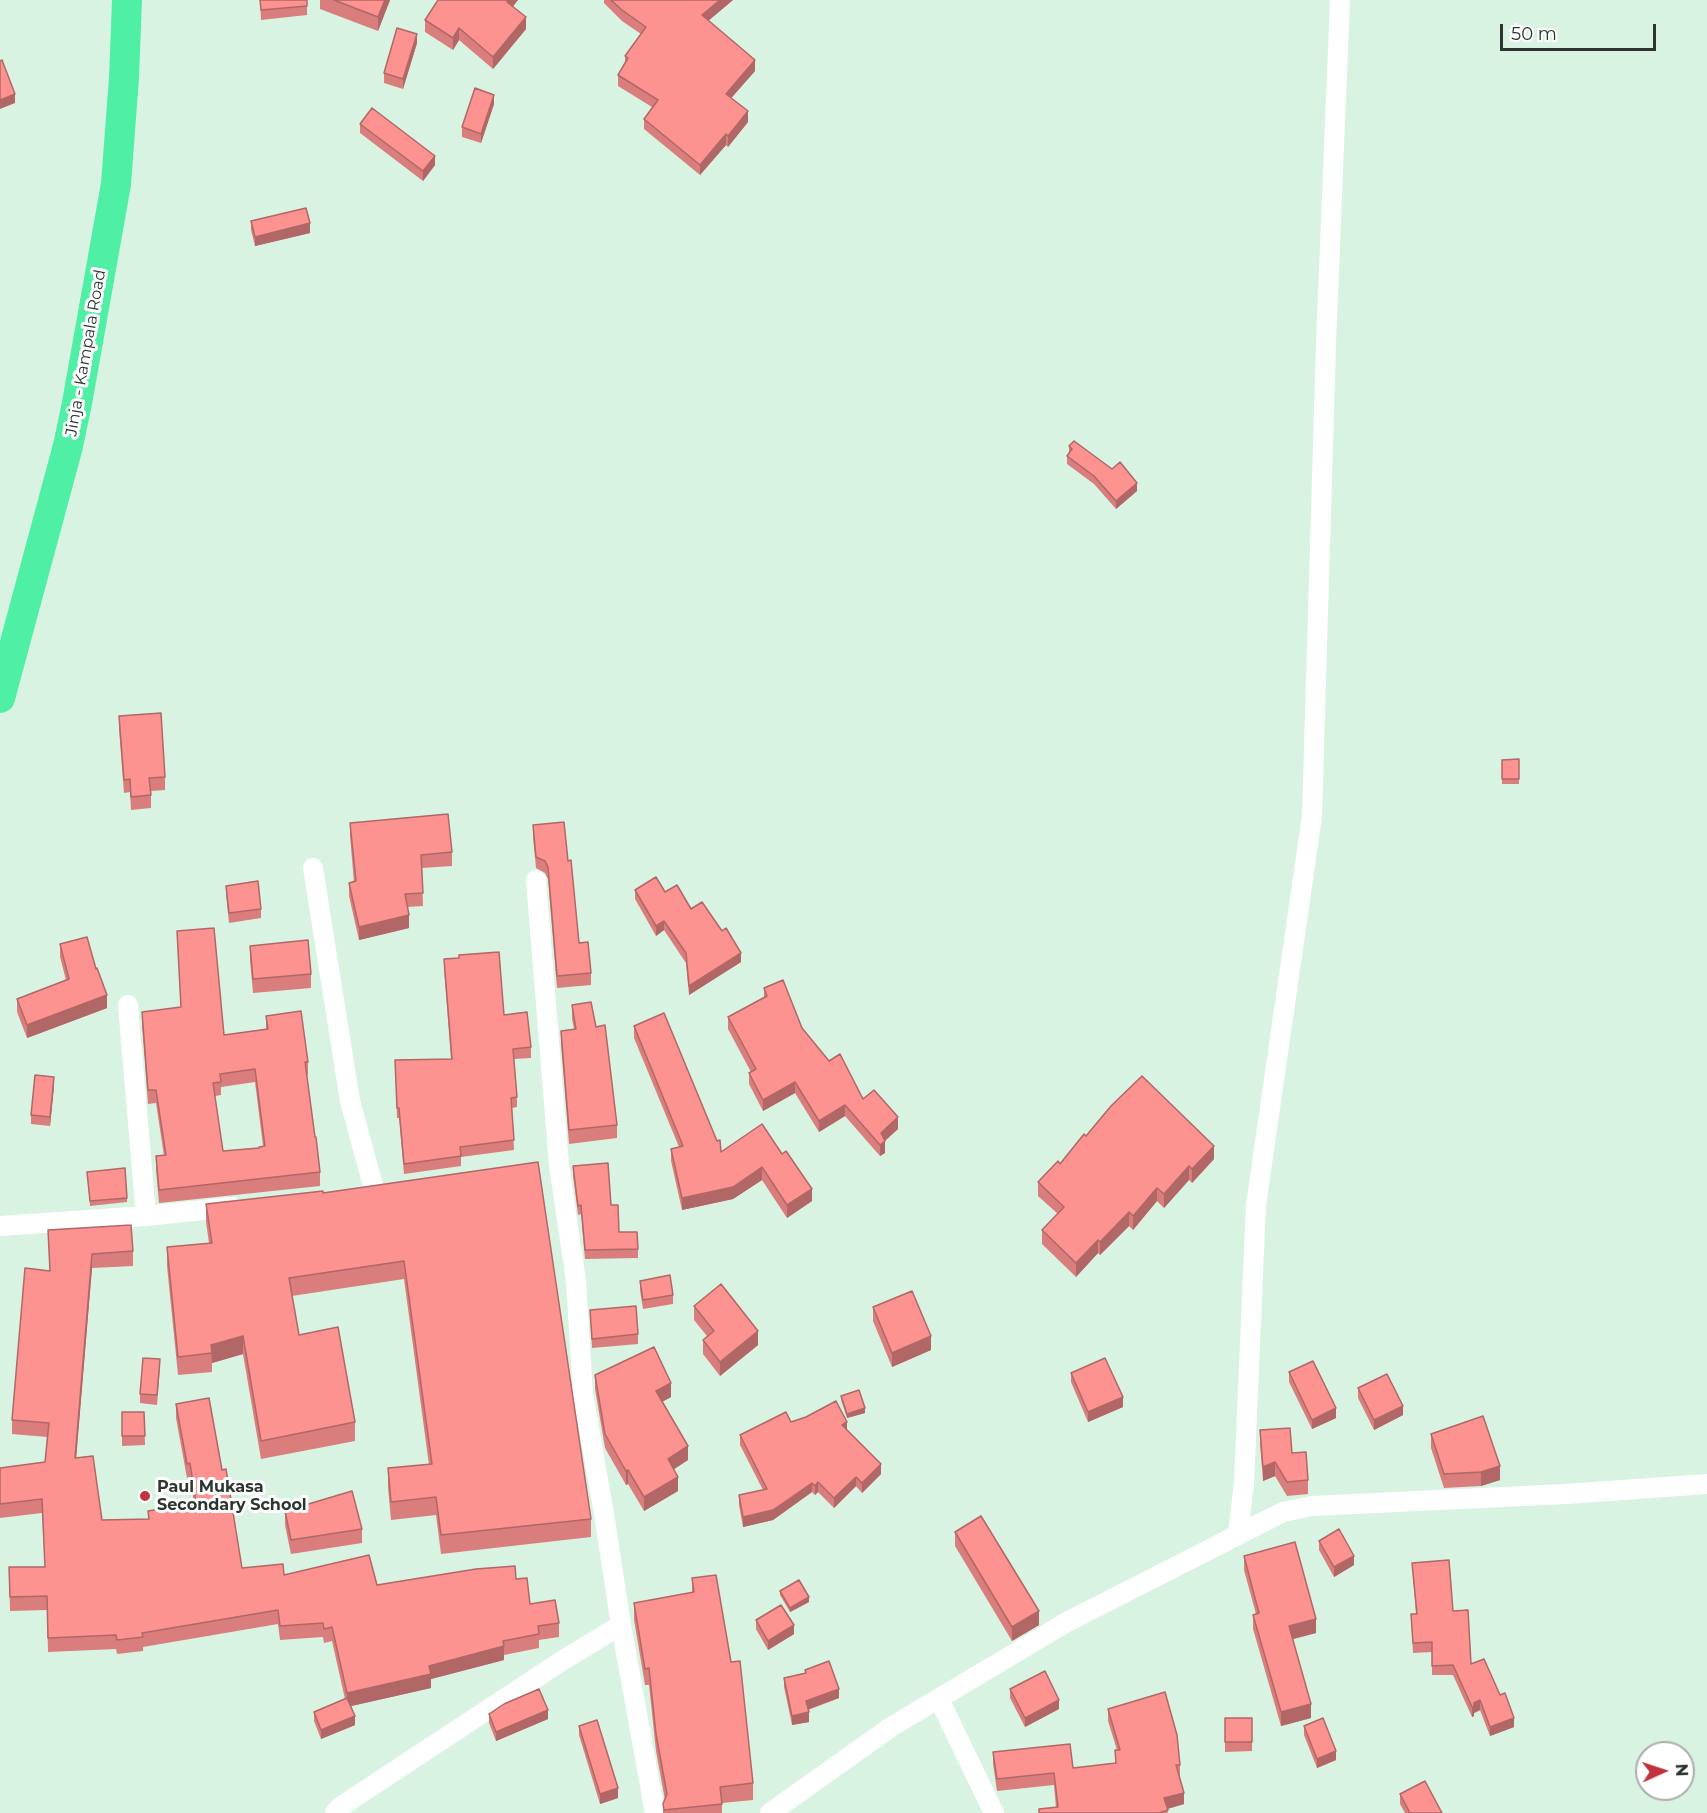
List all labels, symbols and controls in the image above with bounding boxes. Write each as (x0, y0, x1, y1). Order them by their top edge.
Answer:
scale bar (1503, 12, 1659, 50)
text: 50 m (1511, 23, 1557, 45)
street label: Jinja - Kampala Road (62, 268, 110, 438)
place label: Paul Mukasa Secondary School (157, 1477, 307, 1515)
marker: Paul Mukasa Secondary School (138, 1489, 152, 1503)
north arrow (1635, 1741, 1695, 1801)
text: N (1672, 1763, 1691, 1777)

